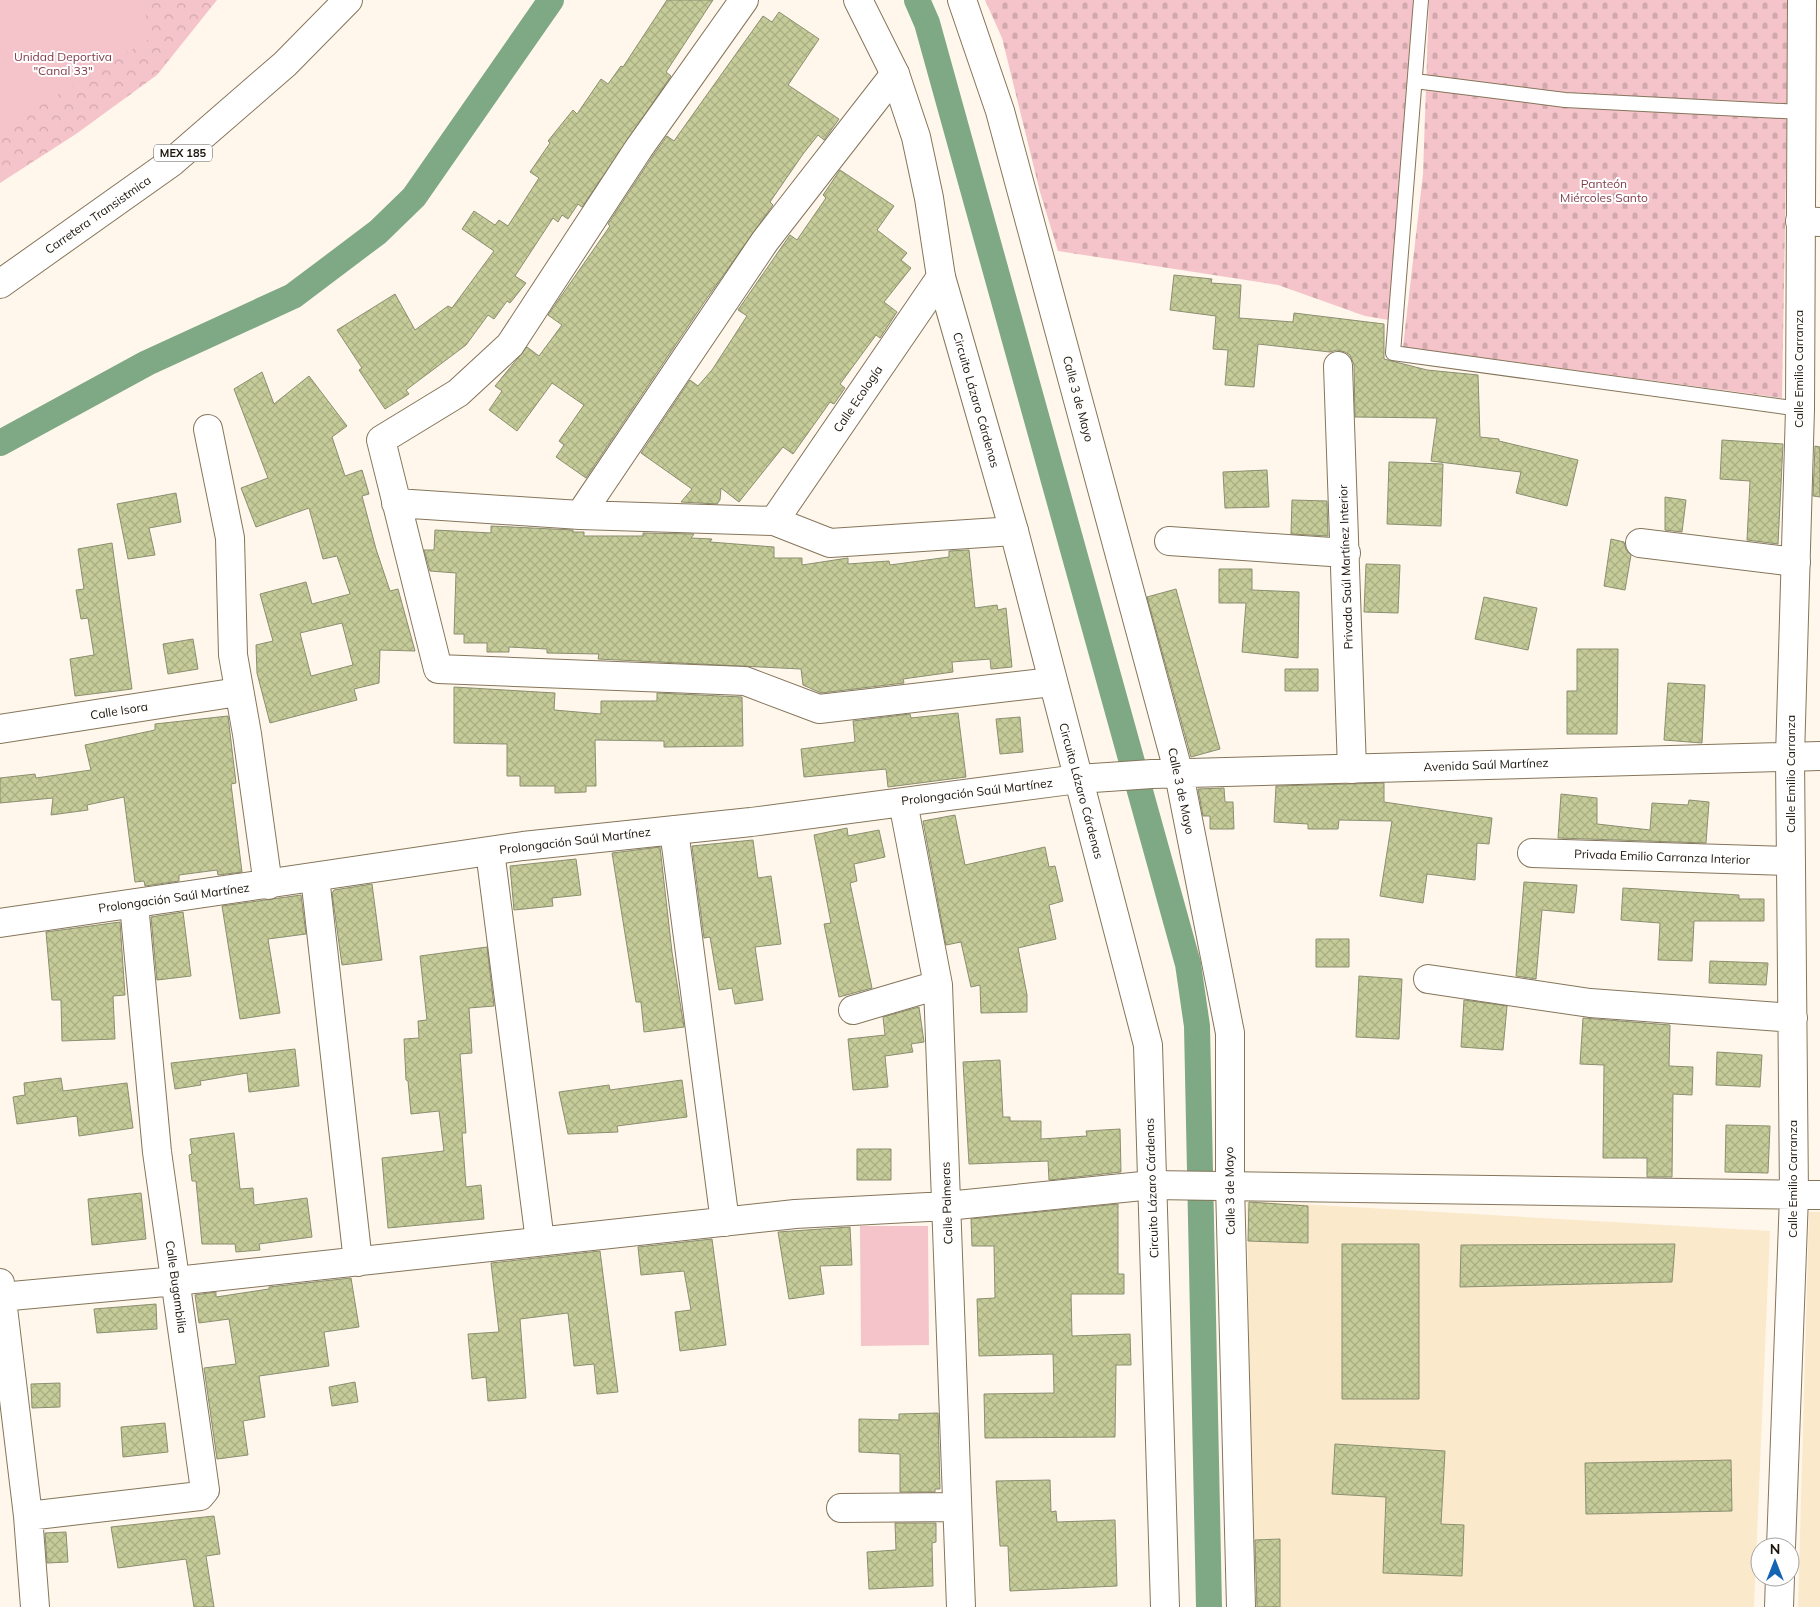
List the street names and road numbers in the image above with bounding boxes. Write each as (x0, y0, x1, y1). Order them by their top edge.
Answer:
road number: MEX 185 (154, 144, 212, 162)
street label: Carretera Transistmica (42, 172, 154, 257)
street label: Calle Emilio Carranza (1791, 310, 1806, 428)
street label: Circuito Lázaro Cárdenas (950, 330, 1003, 469)
street label: Calle 3 de Mayo (1060, 354, 1097, 444)
street label: Calle Ecología (830, 362, 885, 435)
street label: Privada Saúl Martínez Interior (1335, 484, 1356, 650)
street label: Calle Isora (89, 699, 149, 722)
street label: Calle Emilio Carranza (1783, 715, 1798, 833)
street label: Circuito Lázaro Cárdenas (1056, 721, 1107, 861)
street label: Calle 3 de Mayo (1165, 746, 1198, 836)
street label: Avenida Saúl Martínez (1423, 755, 1549, 774)
street label: Prolongación Saúl Martínez (900, 775, 1053, 808)
street label: Prolongación Saúl Martínez (498, 824, 651, 857)
street label: Privada Emilio Carranza Interior (1574, 846, 1751, 867)
street label: Prolongación Saúl Martínez (97, 879, 250, 916)
street label: Circuito Lázaro Cárdenas (1142, 1118, 1161, 1258)
street label: Calle Emilio Carranza (1785, 1120, 1800, 1238)
street label: Calle 3 de Mayo (1221, 1147, 1238, 1235)
street label: Calle Palmeras (938, 1161, 955, 1245)
street label: Calle Bugambilia (163, 1240, 190, 1334)

